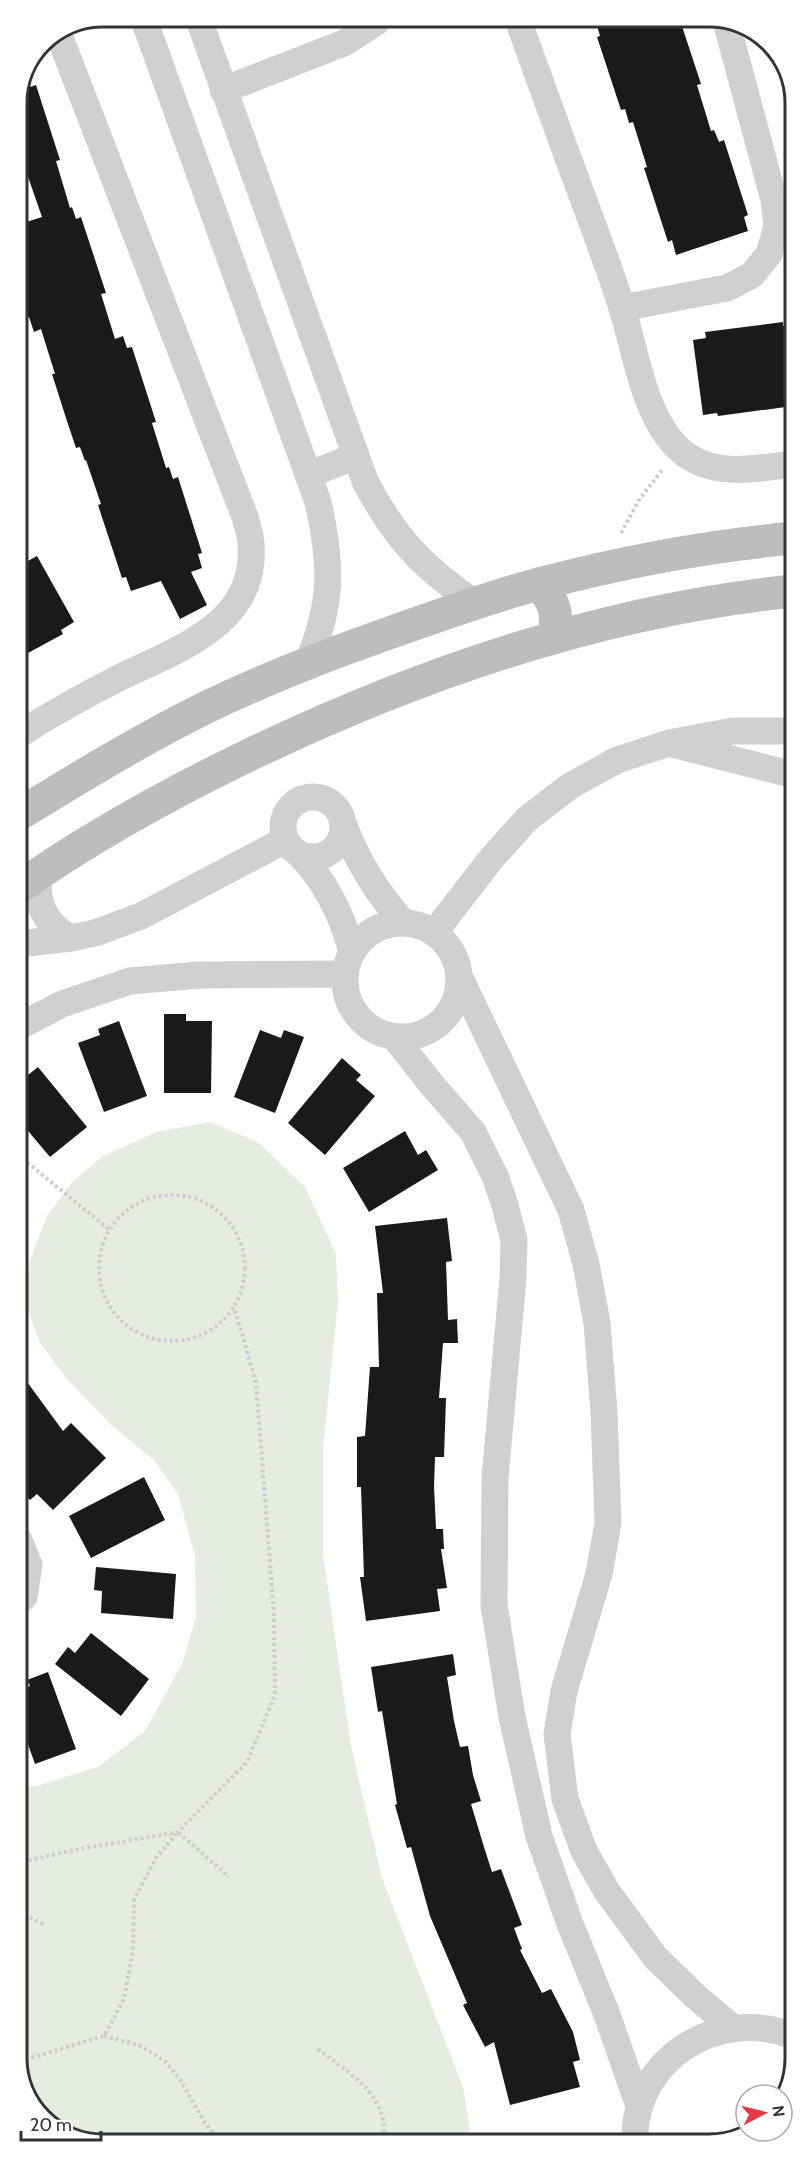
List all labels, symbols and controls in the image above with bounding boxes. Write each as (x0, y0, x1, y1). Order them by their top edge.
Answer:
north arrow (734, 2083, 794, 2143)
scale bar (21, 2104, 100, 2142)
text: N (768, 2104, 789, 2118)
text: 20 m (30, 2114, 72, 2136)

